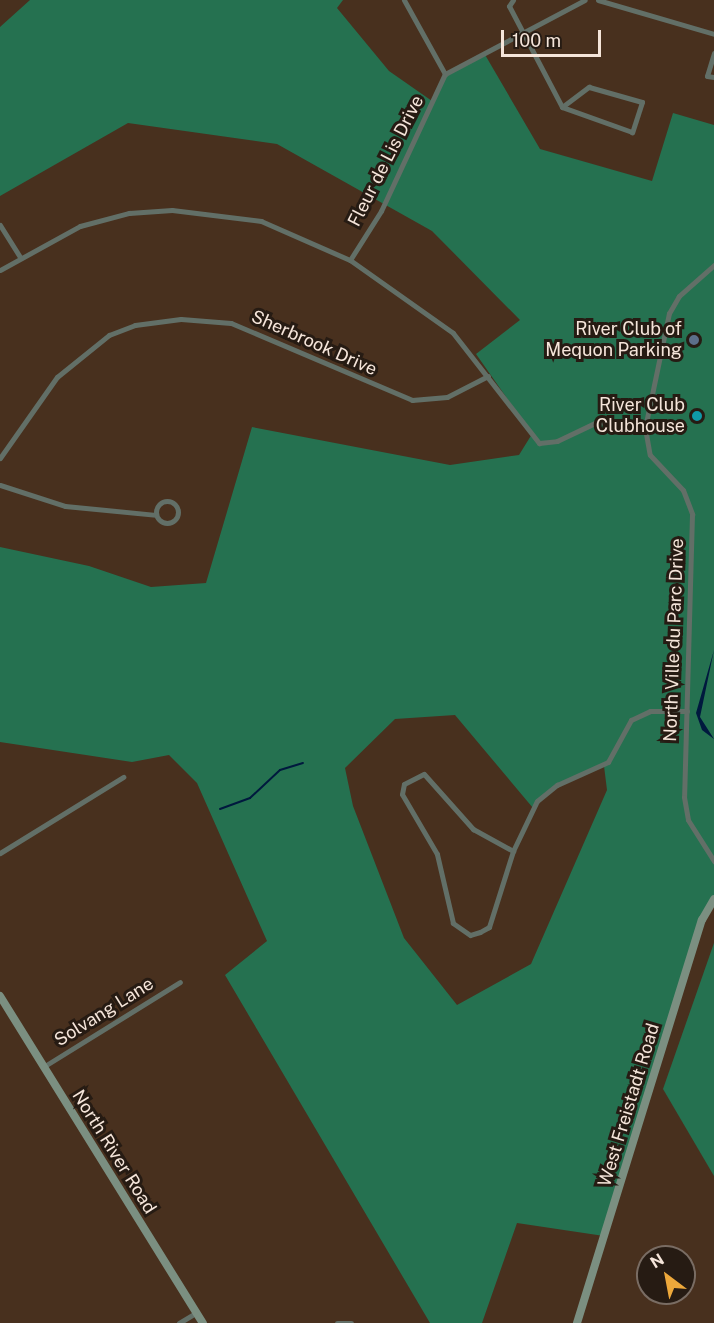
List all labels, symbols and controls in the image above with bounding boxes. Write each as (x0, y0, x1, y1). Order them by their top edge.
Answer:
scale bar (504, 18, 604, 56)
text: 100 m (512, 30, 561, 51)
street label: Fleur de Lis Drive (344, 92, 428, 230)
street label: Sherbrook Drive (248, 306, 380, 380)
place label: River Club of Mequon Parking (545, 319, 682, 362)
marker: River Club of Mequon Parking (687, 333, 701, 347)
place label: River Club Clubhouse (596, 395, 685, 438)
marker: River Club Clubhouse (690, 409, 704, 423)
street label: North Ville du Parc Drive (660, 537, 688, 743)
street label: Solvang Lane (50, 973, 158, 1051)
street label: West Freistadt Road (594, 1021, 664, 1189)
street label: North River Road (67, 1086, 161, 1218)
north arrow (636, 1245, 696, 1305)
text: N (647, 1250, 668, 1272)

